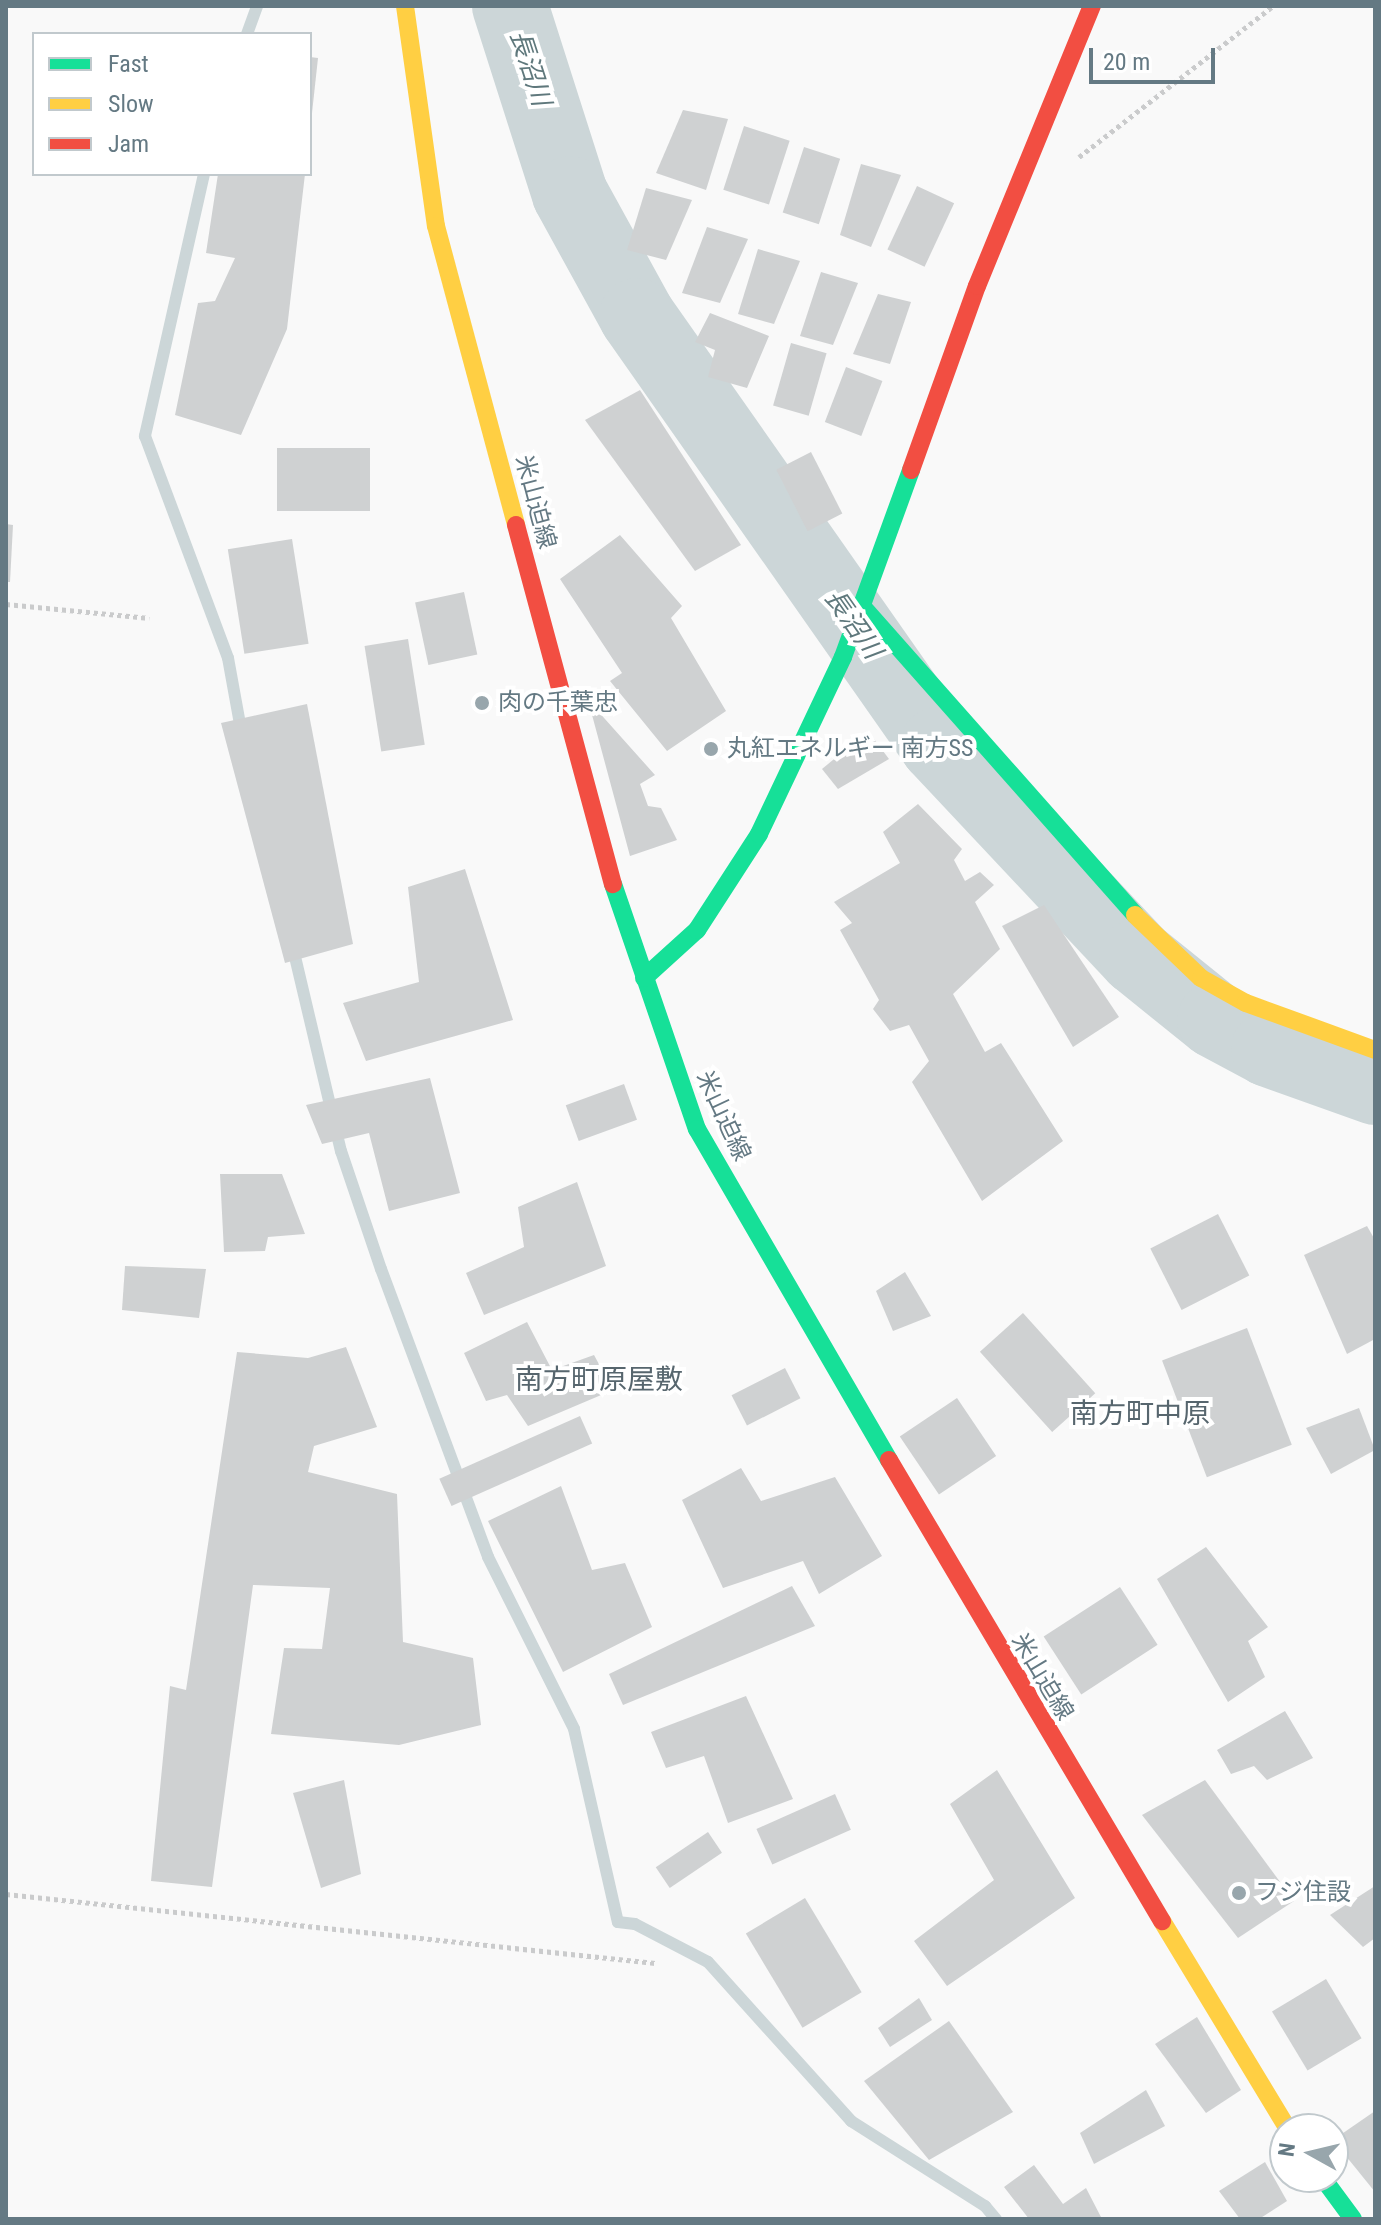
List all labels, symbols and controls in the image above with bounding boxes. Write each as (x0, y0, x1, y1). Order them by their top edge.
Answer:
water label: 長沼川 (503, 26, 557, 110)
legend (32, 32, 312, 176)
scale bar (1093, 32, 1219, 82)
text: 20 m (1103, 48, 1150, 76)
text: Fast (108, 50, 149, 78)
text: Slow (108, 90, 154, 118)
text: Jam (108, 130, 149, 158)
street label: 米山迫線 (509, 452, 561, 552)
water label: 長沼川 (818, 583, 888, 665)
place label: 肉の千葉忠 (498, 689, 618, 717)
marker: 肉の千葉忠 (473, 694, 491, 712)
place label: 丸紅エネルギー 南方SS (727, 735, 973, 763)
marker: 丸紅エネルギー 南方SS (702, 740, 720, 758)
street label: 米山迫線 (690, 1066, 756, 1166)
district label: 南方町原屋敷 (515, 1363, 683, 1397)
district label: 南方町中原 (1070, 1397, 1210, 1431)
street label: 米山迫線 (1005, 1628, 1079, 1726)
place label: フジ住設 (1255, 1879, 1351, 1907)
marker: フジ住設 (1230, 1884, 1248, 1902)
north arrow (1269, 2113, 1349, 2193)
text: N (1273, 2141, 1300, 2158)

